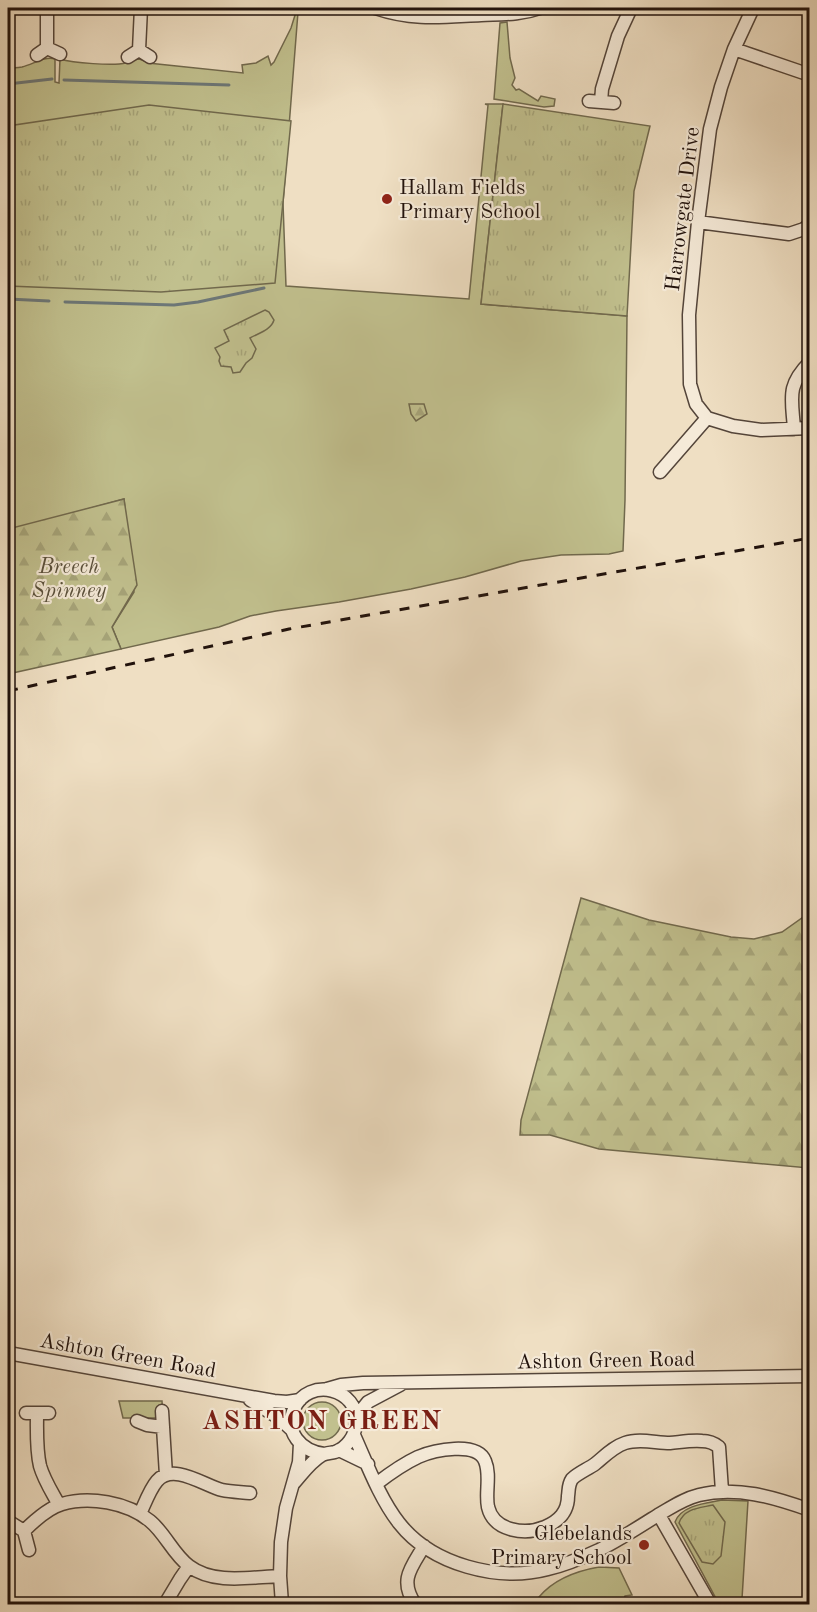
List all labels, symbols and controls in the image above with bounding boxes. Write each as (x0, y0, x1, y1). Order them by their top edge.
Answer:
street label: Harrowgate Drive (663, 126, 704, 293)
place label: Hallam Fields Primary School (399, 178, 541, 223)
marker: Hallam Fields Primary School (380, 192, 394, 206)
park label: Breech Spinney (32, 557, 107, 602)
street label: Ashton Green Road (38, 1331, 218, 1382)
street label: Ashton Green Road (517, 1349, 696, 1374)
district label: ASHTON GREEN (201, 1408, 443, 1435)
place label: Glebelands Primary School (491, 1524, 632, 1569)
marker: Glebelands Primary School (637, 1538, 651, 1552)

